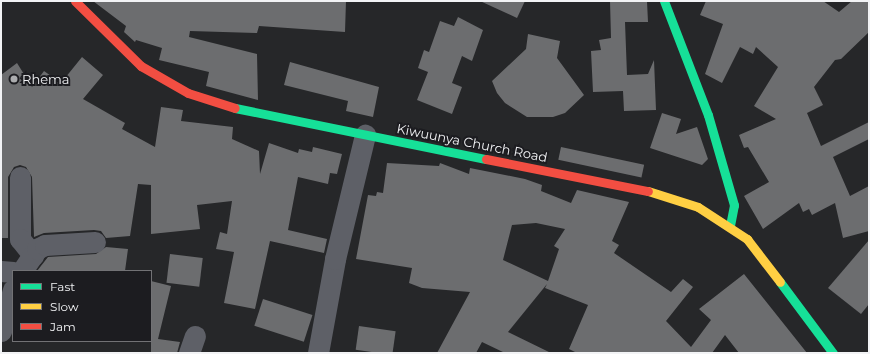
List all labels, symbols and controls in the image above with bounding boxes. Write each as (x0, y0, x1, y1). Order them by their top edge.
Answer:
place label: Rhema (22, 71, 70, 87)
marker: Rhema (9, 74, 19, 84)
street label: Kiwuunya Church Road (395, 121, 549, 165)
legend (12, 270, 152, 342)
text: Fast (50, 279, 75, 294)
text: Slow (50, 299, 79, 314)
text: Jam (50, 319, 76, 334)

